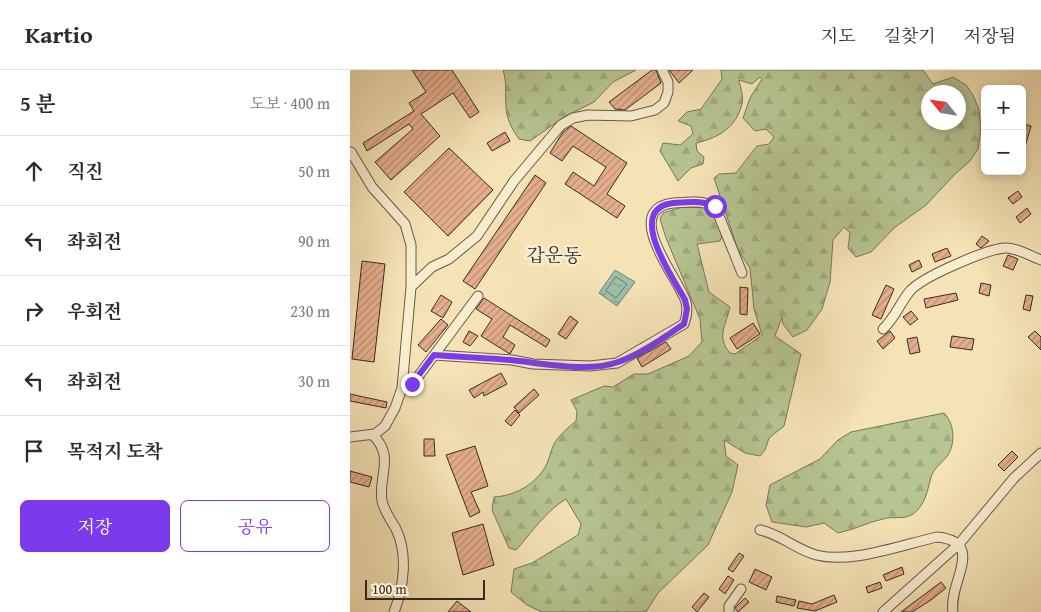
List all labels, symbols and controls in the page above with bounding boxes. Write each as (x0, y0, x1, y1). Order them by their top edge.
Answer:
text: Kartio (25, 17, 93, 52)
text: 지도 (821, 22, 856, 49)
text: 길찾기 (884, 22, 936, 49)
text: 저장됨 (964, 22, 1016, 49)
north arrow (921, 85, 966, 130)
map controls (981, 85, 1026, 175)
button: + (981, 85, 1026, 130)
text: 5 분 (20, 88, 56, 119)
text: 도보 · 400 m (250, 91, 330, 115)
button: − (981, 130, 1026, 175)
icon: ahead (20, 157, 48, 185)
text: 직진 (67, 157, 104, 185)
text: 50 m (298, 159, 330, 183)
route start (704, 195, 727, 218)
icon: left (20, 227, 48, 255)
text: 좌회전 (67, 227, 122, 255)
text: 90 m (298, 229, 330, 253)
district label: 갑운동 (526, 241, 582, 269)
icon: right (20, 297, 48, 325)
text: 우회전 (67, 297, 122, 325)
text: 230 m (290, 299, 330, 323)
icon: left (20, 367, 48, 395)
text: 좌회전 (67, 367, 122, 395)
text: 30 m (298, 369, 330, 393)
route end (401, 373, 424, 396)
icon: arrive (20, 437, 48, 465)
text: 목적지 도착 (67, 437, 163, 465)
button: 저장 (20, 500, 170, 552)
button: 공유 (180, 500, 330, 552)
scale bar (365, 577, 485, 600)
text: 100 m (372, 579, 407, 599)

